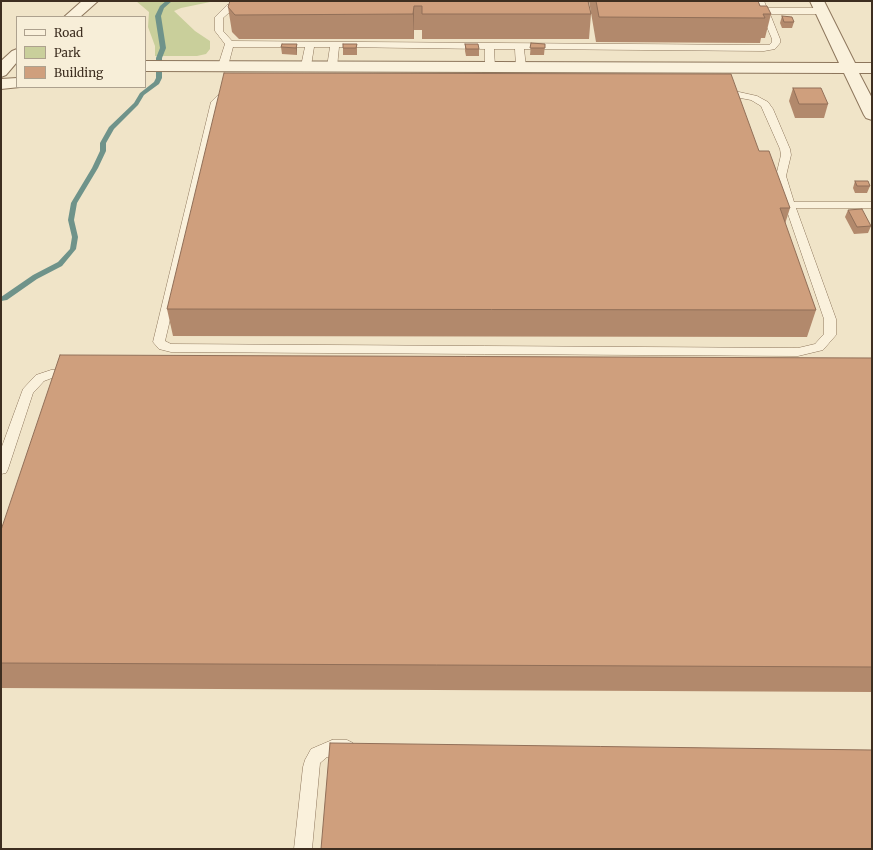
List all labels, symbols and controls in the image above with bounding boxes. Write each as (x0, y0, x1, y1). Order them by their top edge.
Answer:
legend (16, 16, 146, 88)
text: Road (54, 25, 83, 40)
text: Park (54, 45, 81, 60)
text: Building (54, 65, 103, 80)

